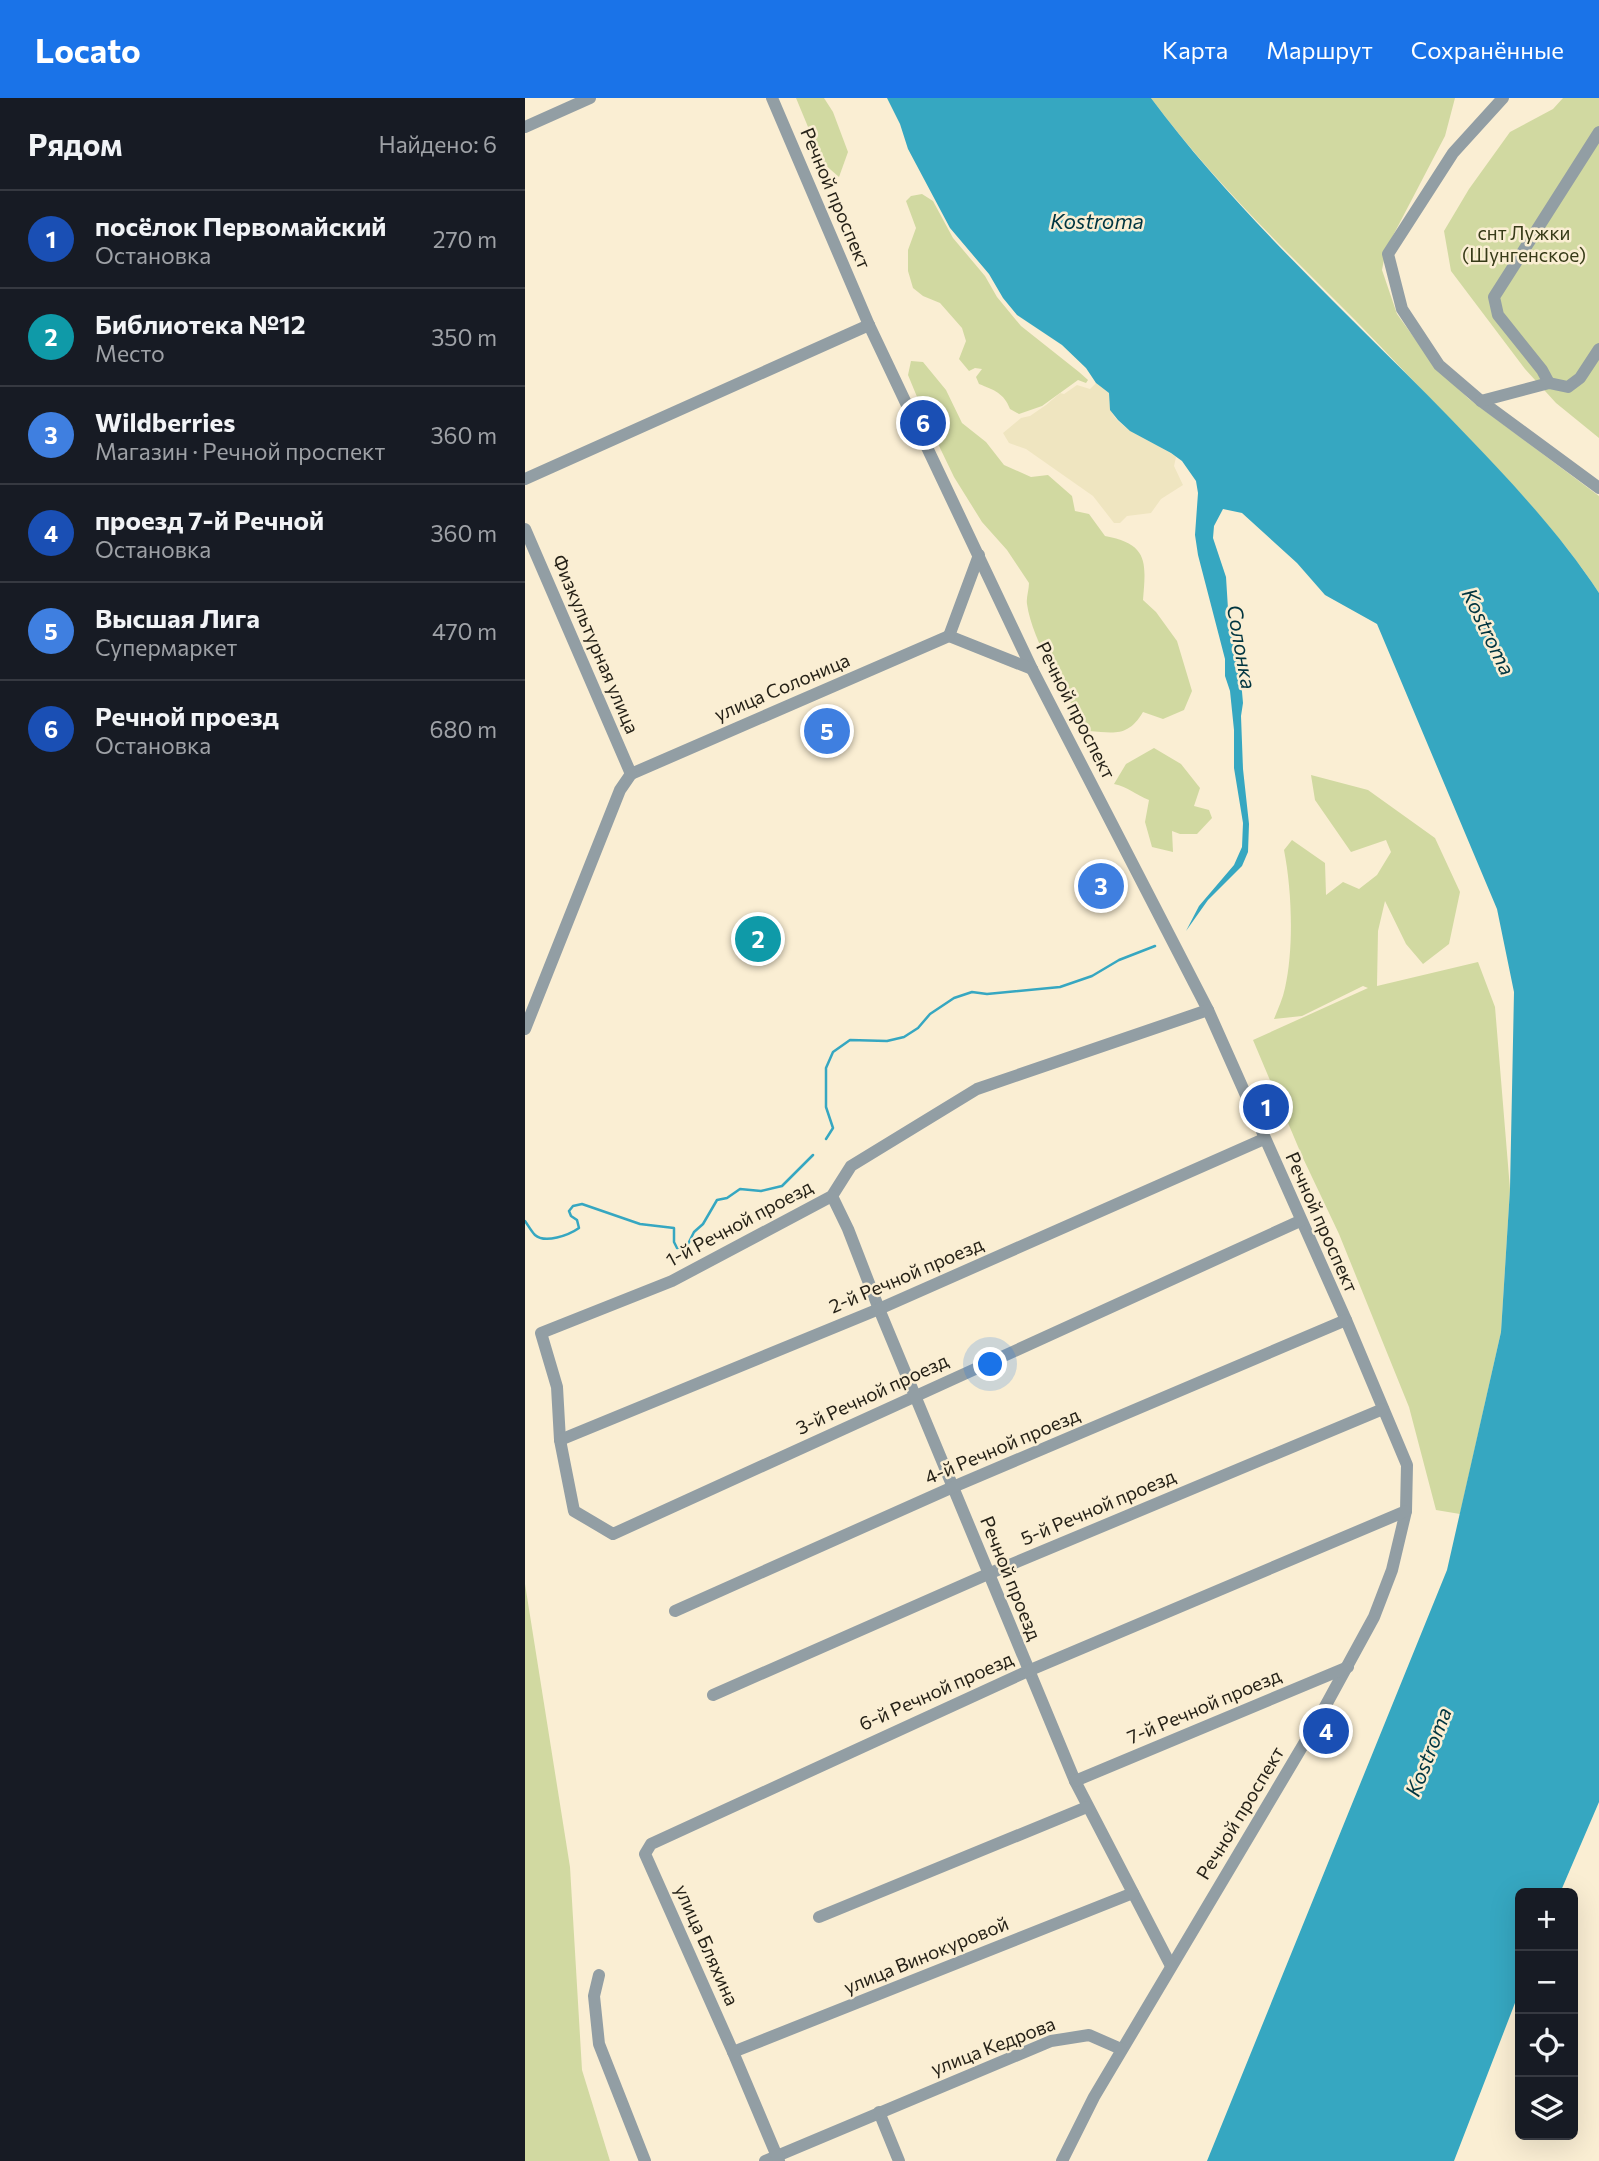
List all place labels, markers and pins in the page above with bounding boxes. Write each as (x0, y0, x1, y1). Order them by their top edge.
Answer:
pin: 6 (900, 397, 946, 449)
pin: 5 (804, 705, 850, 757)
pin: 3 (1078, 860, 1124, 912)
pin: 2 (735, 913, 781, 965)
pin: 1 (1243, 1081, 1289, 1133)
pin: 4 (1303, 1705, 1349, 1757)

